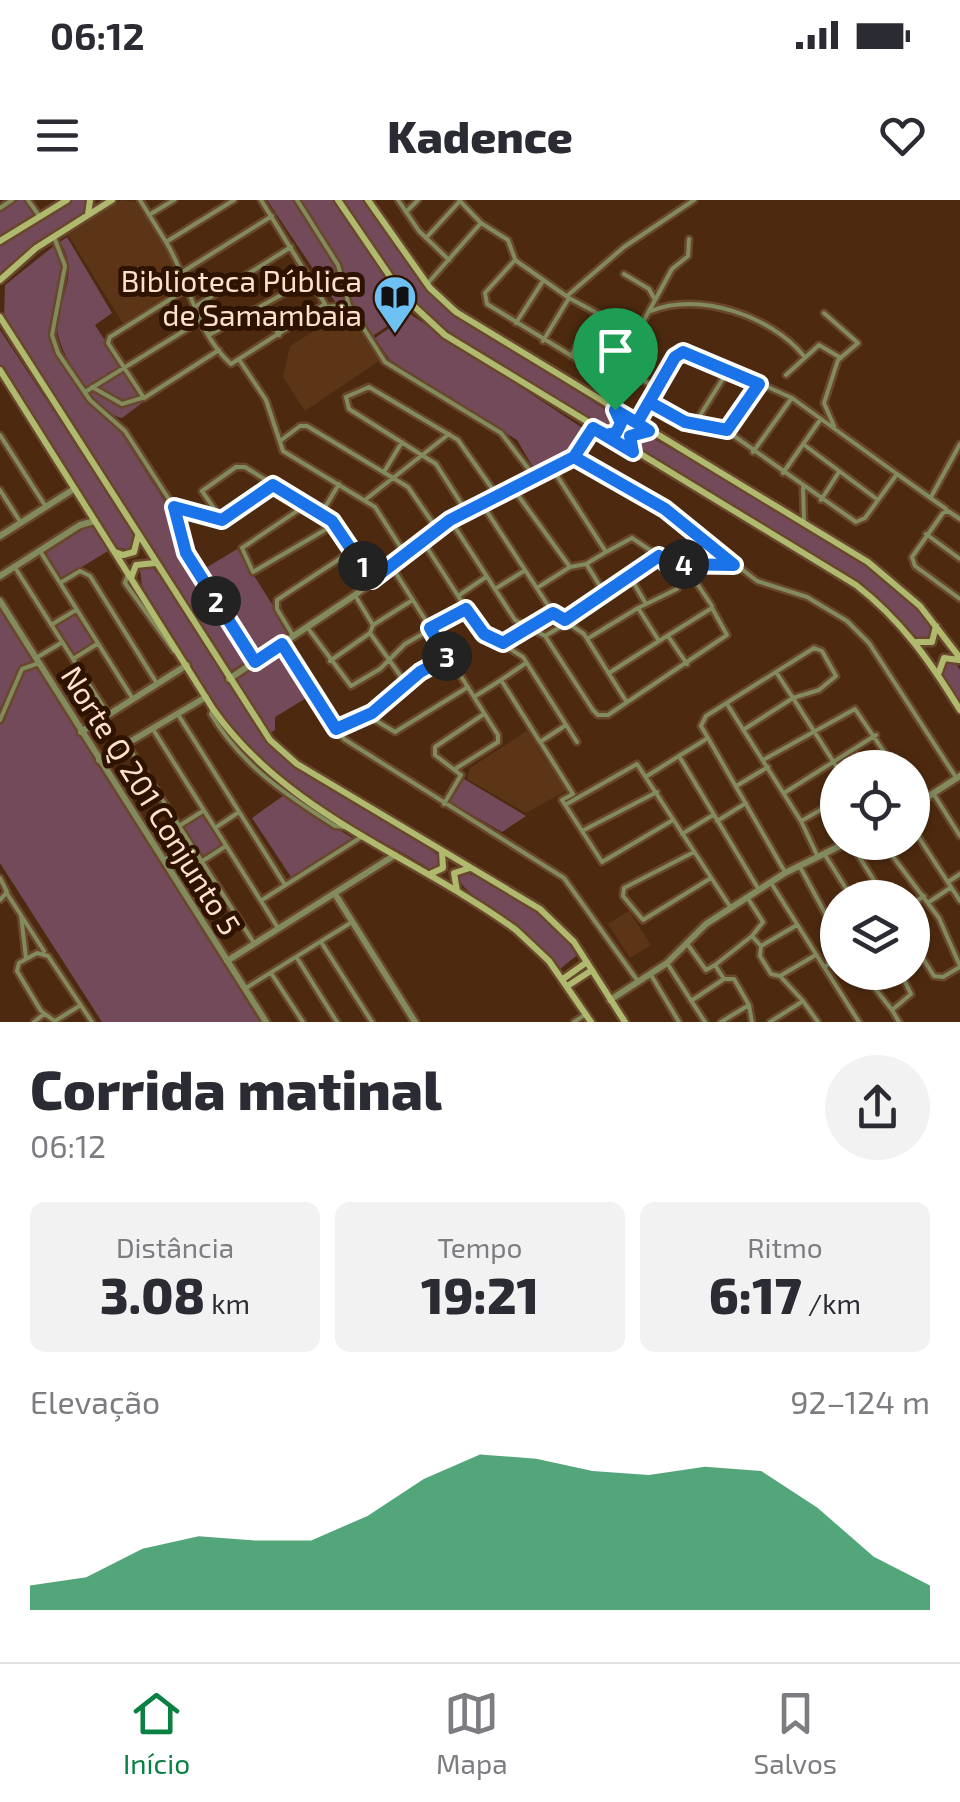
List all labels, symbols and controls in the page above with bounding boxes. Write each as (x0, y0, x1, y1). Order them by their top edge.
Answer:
text: 06:12 (50, 12, 145, 58)
icon: menu (30, 108, 85, 163)
text: Kadence (387, 108, 573, 162)
icon: heart (875, 108, 930, 163)
place label: Biblioteca Pública de Samambaia (121, 262, 362, 332)
library icon: Biblioteca Pública de Samambaia (372, 274, 418, 335)
pin (573, 308, 658, 411)
icon: arrive (588, 323, 643, 378)
pin: 4 (659, 539, 709, 589)
pin: 1 (338, 541, 388, 591)
text: 4 (675, 547, 693, 581)
text: 1 (357, 549, 369, 583)
pin: 2 (191, 576, 241, 626)
text: 2 (208, 584, 224, 618)
pin: 3 (422, 631, 472, 681)
text: 3 (439, 639, 455, 673)
street label: Norte Q 201 Conjunto 5 (55, 659, 249, 941)
map controls (820, 750, 930, 990)
button: locate (820, 750, 930, 860)
button: layers (820, 880, 930, 990)
text: Corrida matinal (30, 1055, 442, 1121)
button: share (825, 1055, 930, 1160)
text: 06:12 (30, 1126, 106, 1164)
text: Distância (116, 1230, 234, 1264)
text: Tempo (438, 1230, 522, 1264)
text: Ritmo (747, 1230, 823, 1264)
text: 3.08 (100, 1264, 205, 1324)
text: 19:21 (421, 1264, 539, 1324)
text: 6:17 (709, 1264, 802, 1324)
text: km (205, 1286, 250, 1320)
text: /km (802, 1286, 861, 1320)
text: Elevação (30, 1382, 160, 1420)
text: 92–124 m (790, 1382, 930, 1420)
tab: Início (123, 1686, 190, 1780)
tab: Mapa (436, 1686, 508, 1780)
tab: Salvos (753, 1686, 837, 1780)

